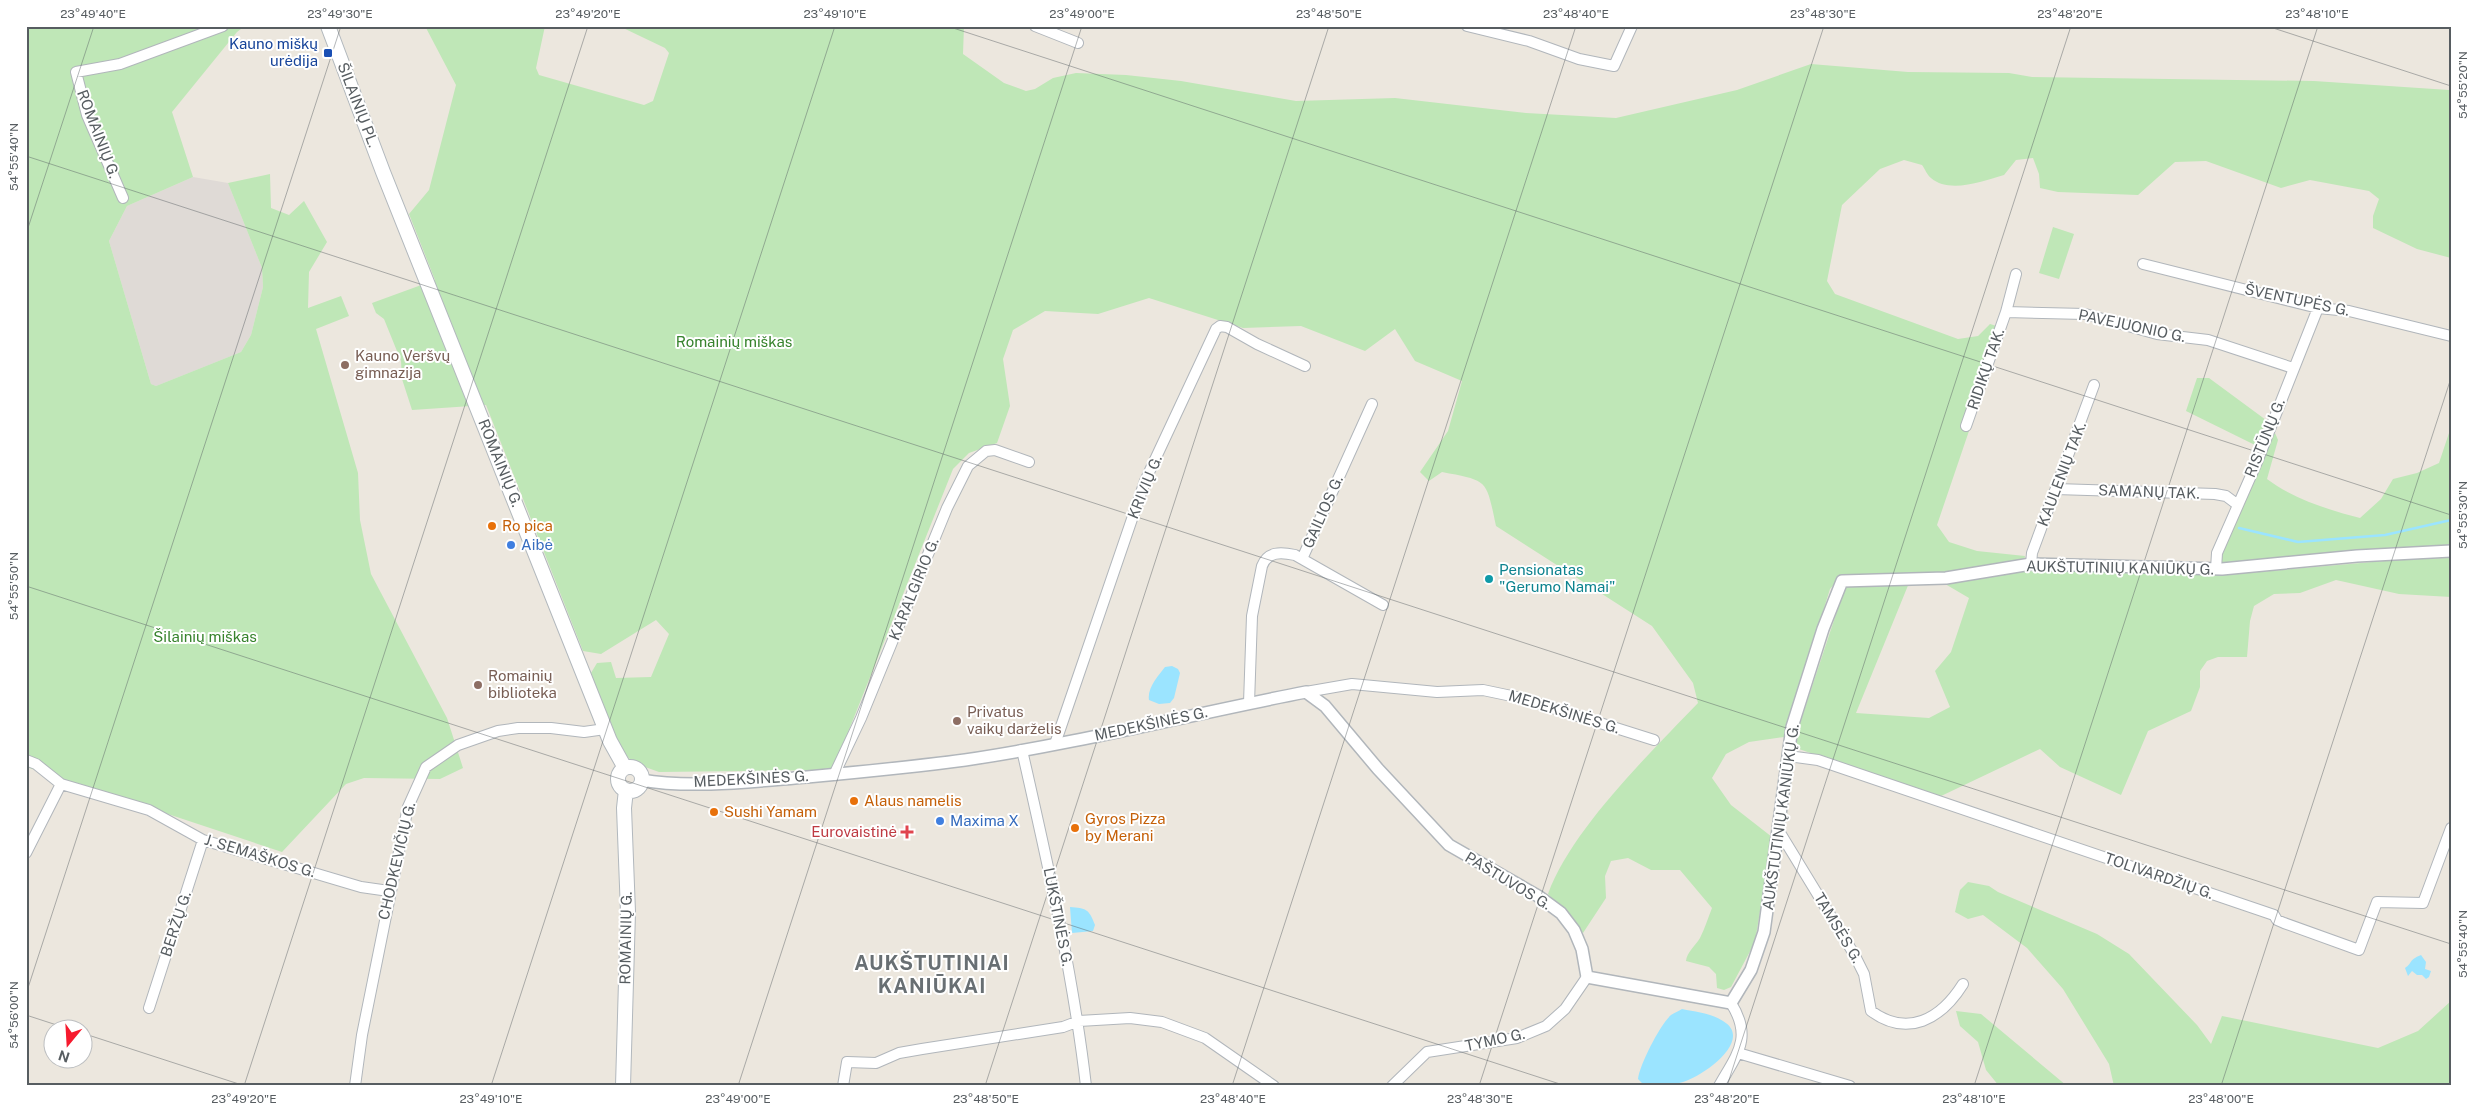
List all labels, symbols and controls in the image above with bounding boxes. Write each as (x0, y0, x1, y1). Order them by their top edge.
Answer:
text: 23°49'40"E (60, 7, 126, 21)
text: 23°49'30"E (307, 7, 373, 21)
text: 23°49'20"E (555, 7, 621, 21)
text: 23°49'10"E (803, 7, 867, 21)
text: 23°49'00"E (1049, 7, 1115, 21)
text: 23°48'50"E (1296, 7, 1362, 21)
text: 23°48'40"E (1543, 7, 1609, 21)
text: 23°48'30"E (1790, 7, 1856, 21)
text: 23°48'20"E (2037, 7, 2103, 21)
text: 23°48'10"E (2285, 7, 2349, 21)
place label: Kauno miškų urėdija (229, 35, 318, 69)
marker: Kauno miškų urėdija (322, 47, 334, 59)
text: 54°55'20"N (2456, 51, 2470, 119)
street label: ŠILAINIŲ PL. (335, 60, 382, 150)
street label: ROMAINIŲ G. (74, 87, 123, 180)
text: 54°55'40"N (7, 123, 21, 191)
street label: ŠVENTUPĖS G. (2243, 279, 2351, 319)
street label: PAVEJUONIO G. (2077, 306, 2187, 345)
street label: RIDIKŲ TAK. (1964, 326, 2007, 412)
park label: Romainių miškas (676, 333, 792, 350)
place label: Kauno Veršvų gimnazija (355, 347, 450, 381)
marker: Kauno Veršvų gimnazija (339, 359, 351, 371)
street label: RISTŪNŲ G. (2241, 396, 2288, 480)
street label: ROMAINIŲ G. (475, 416, 526, 509)
street label: KAULENIŲ TAK. (2034, 419, 2089, 528)
street label: KRIVIŲ G. (1124, 452, 1165, 521)
street label: GAILIOS G. (1299, 473, 1346, 551)
street label: SAMANŲ TAK. (2098, 481, 2200, 502)
text: 54°55'30"N (2456, 481, 2470, 549)
place label: Ro pica (502, 517, 553, 534)
marker: Ro pica (486, 520, 498, 532)
street label: KARALGIRIO G. (885, 535, 942, 643)
place label: Aibė (521, 536, 553, 553)
marker: Aibė (505, 539, 517, 551)
text: 54°55'50"N (7, 552, 21, 620)
street label: AUKŠTUTINIŲ KANIŪKŲ G. (2026, 557, 2214, 578)
place label: Pensionatas "Gerumo Namai" (1499, 561, 1615, 595)
marker: Pensionatas "Gerumo Namai" (1483, 573, 1495, 585)
park label: Šilainių miškas (153, 628, 257, 645)
place label: Romainių biblioteka (488, 667, 557, 701)
marker: Romainių biblioteka (472, 679, 484, 691)
street label: MEDEKŠINĖS G. (1507, 686, 1622, 737)
street label: MEDEKŠINĖS G. (1093, 702, 1209, 744)
place label: Privatus vaikų darželis (967, 703, 1062, 737)
marker: Privatus vaikų darželis (951, 715, 963, 727)
street label: AUKŠTUTINIŲ KANIŪKŲ G. (1759, 723, 1802, 911)
street label: MEDEKŠINĖS G. (693, 766, 809, 790)
place label: Alaus namelis (864, 792, 961, 809)
marker: Alaus namelis (848, 795, 860, 807)
street label: CHODKEVIČIŲ G. (375, 800, 418, 921)
place label: Sushi Yamam (724, 803, 817, 820)
marker: Sushi Yamam (708, 806, 720, 818)
place label: Gyros Pizza by Merani (1085, 810, 1166, 844)
place label: Maxima X (950, 812, 1019, 829)
marker: Maxima X (934, 815, 946, 827)
marker: Gyros Pizza by Merani (1069, 822, 1081, 834)
place label: Eurovaistinė (811, 823, 897, 840)
marker: Eurovaistinė (901, 826, 913, 838)
street label: J. SEMAŠKOS G. (203, 831, 318, 880)
street label: PAŠTUVOS G. (1462, 848, 1554, 913)
street label: TOLIVARDŽIŲ G. (2103, 849, 2216, 902)
street label: LUKŠTINĖS G. (1041, 866, 1077, 968)
street label: BERŽŲ G. (157, 889, 194, 959)
street label: TAMSĖS G. (1811, 889, 1867, 966)
street label: ROMAINIŲ G. (616, 891, 635, 985)
text: 54°55'40"N (2456, 910, 2470, 978)
district label: AUKŠTUTINIAI KANIŪKAI (854, 950, 1010, 998)
text: 54°56'00"N (7, 981, 21, 1049)
north arrow (42, 1020, 92, 1070)
street label: TYMO G. (1463, 1025, 1526, 1054)
text: N (56, 1047, 72, 1066)
text: 23°49'20"E (211, 1092, 277, 1106)
text: 23°49'10"E (459, 1092, 523, 1106)
text: 23°49'00"E (705, 1092, 771, 1106)
text: 23°48'50"E (953, 1092, 1019, 1106)
text: 23°48'40"E (1200, 1092, 1266, 1106)
text: 23°48'30"E (1447, 1092, 1513, 1106)
text: 23°48'20"E (1694, 1092, 1760, 1106)
text: 23°48'10"E (1942, 1092, 2006, 1106)
text: 23°48'00"E (2188, 1092, 2254, 1106)

